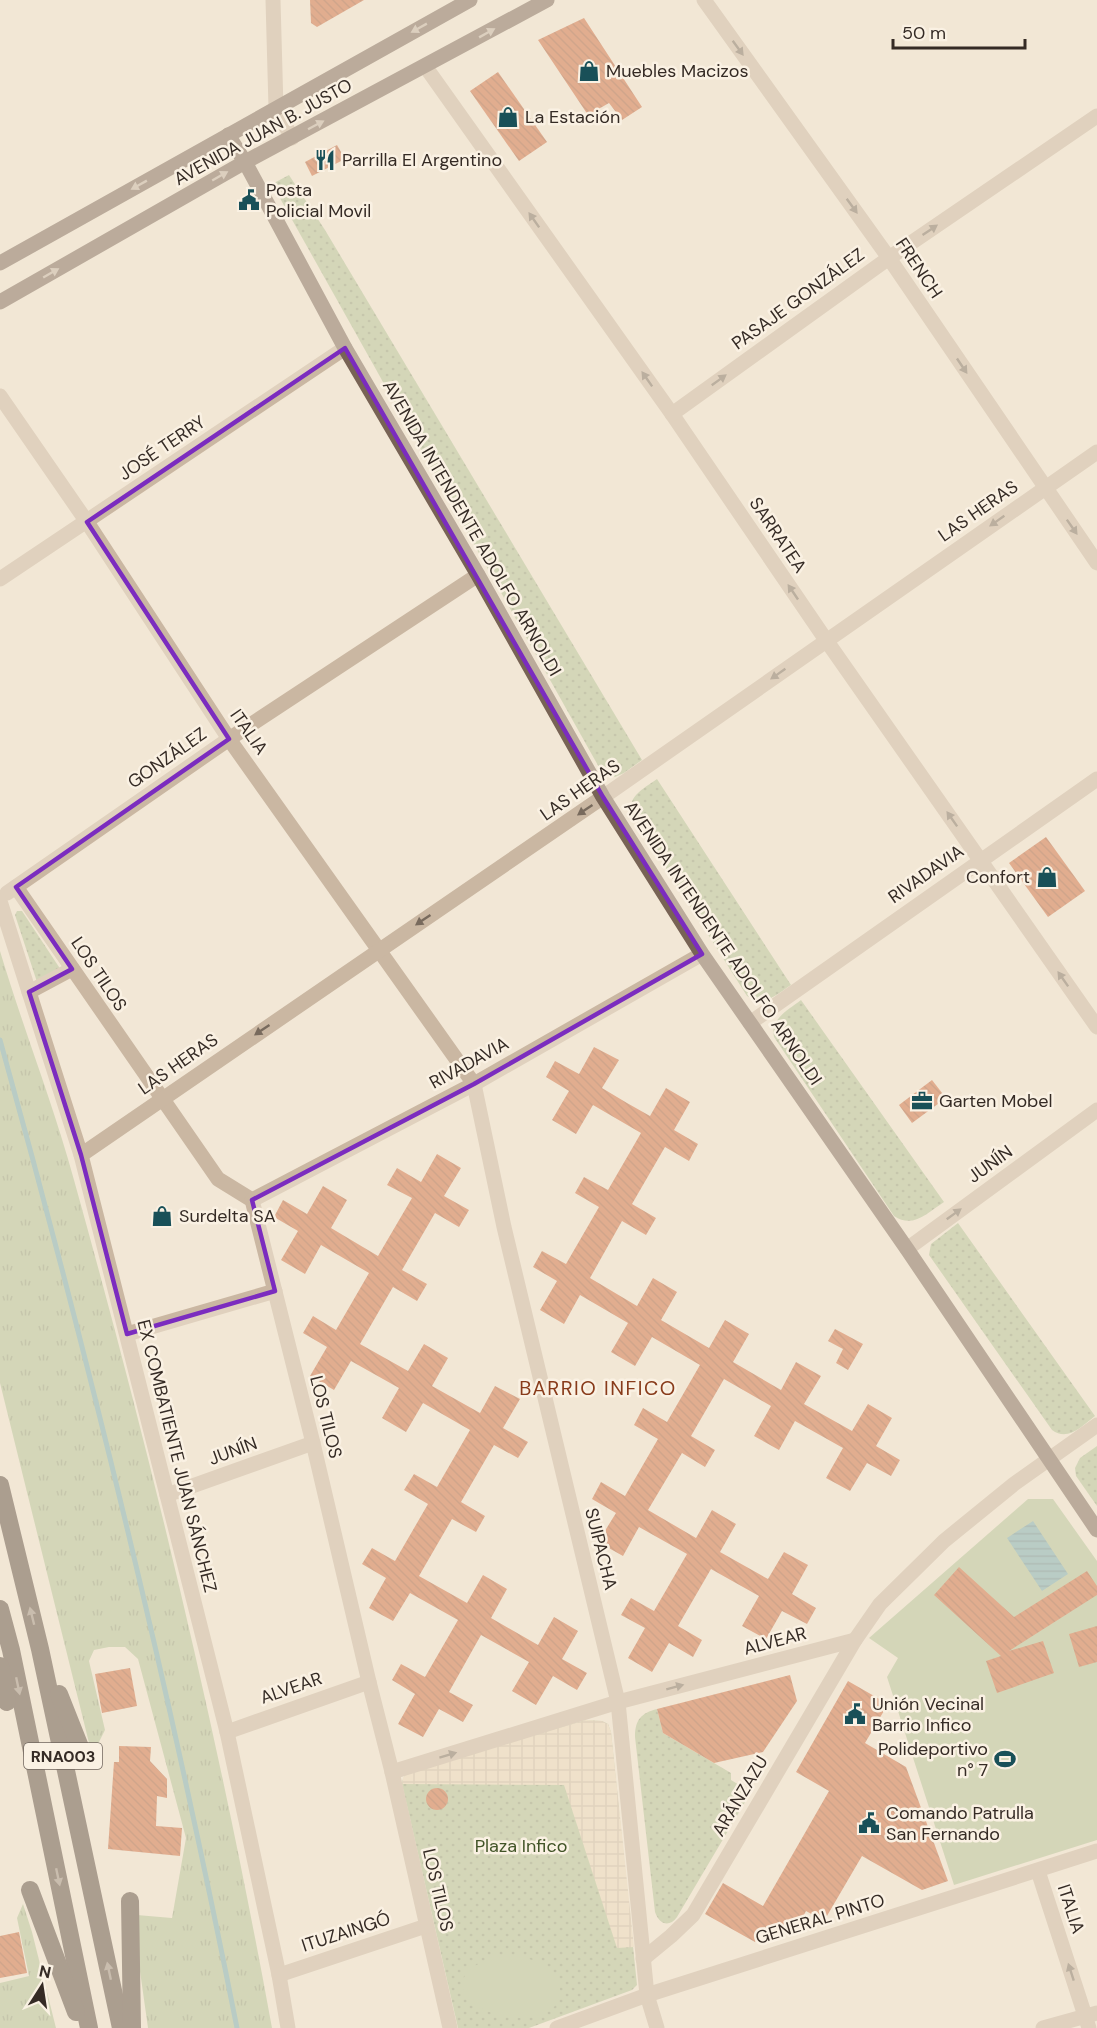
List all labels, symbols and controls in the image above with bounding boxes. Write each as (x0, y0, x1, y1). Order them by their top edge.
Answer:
scale bar (893, 12, 1025, 50)
text: 50 m (902, 21, 946, 45)
one-way arrow (410, 23, 427, 33)
one-way arrow (479, 28, 496, 38)
one-way arrow (732, 39, 744, 55)
shop icon: Muebles Macizos (577, 59, 601, 83)
place label: Muebles Macizos (606, 59, 749, 83)
street label: AVENIDA JUAN B. JUSTO (170, 73, 356, 191)
shop icon: La Estación (496, 105, 520, 129)
place label: La Estación (525, 105, 620, 129)
one-way arrow (307, 120, 324, 130)
restaurant icon: Parrilla El Argentino (313, 148, 337, 172)
place label: Parrilla El Argentino (342, 148, 502, 172)
one-way arrow (212, 171, 228, 182)
place label: Posta Policial Movil (266, 178, 371, 223)
one-way arrow (130, 180, 147, 190)
public building icon: Posta Policial Movil (237, 188, 261, 212)
one-way arrow (845, 198, 857, 213)
one-way arrow (528, 212, 540, 228)
one-way arrow (921, 224, 937, 236)
street label: FRENCH (890, 233, 948, 303)
street label: PASAJE GONZÁLEZ (727, 243, 869, 355)
one-way arrow (43, 268, 60, 278)
one-way arrow (956, 358, 968, 374)
one-way arrow (641, 371, 653, 387)
one-way arrow (712, 374, 727, 386)
street label: AVENIDA INTENDENTE ADOLFO ARNOLDI (377, 376, 567, 680)
street label: JOSÉ TERRY (114, 410, 211, 486)
street label: LAS HERAS (933, 475, 1023, 547)
street label: SARRATEA (744, 492, 812, 578)
one-way arrow (990, 515, 1006, 527)
one-way arrow (1066, 519, 1078, 535)
one-way arrow (787, 584, 799, 600)
one-way arrow (771, 668, 787, 680)
street label: ITALIA (225, 704, 273, 760)
street label: GONZÁLEZ (123, 722, 211, 794)
street label: LAS HERAS (535, 754, 625, 826)
street label: AVENIDA INTENDENTE ADOLFO ARNOLDI (619, 796, 827, 1090)
one-way arrow (577, 804, 593, 816)
one-way arrow (946, 812, 958, 828)
street label: RIVADAVIA (883, 839, 969, 909)
place label: Confort (966, 865, 1030, 889)
shop icon: Confort (1035, 865, 1059, 889)
one-way arrow (416, 914, 432, 926)
street label: LOS TILOS (65, 932, 133, 1016)
one-way arrow (1057, 972, 1069, 988)
one-way arrow (255, 1024, 271, 1036)
street label: LAS HERAS (133, 1028, 223, 1100)
street label: RIVADAVIA (425, 1031, 513, 1095)
office icon: Garten Mobel (910, 1089, 934, 1113)
place label: Garten Mobel (939, 1089, 1053, 1113)
street label: JUNÍN (963, 1140, 1017, 1188)
shop icon: Surdelta SA (150, 1204, 174, 1228)
place label: Surdelta SA (179, 1204, 276, 1228)
one-way arrow (946, 1208, 962, 1220)
street label: EX COMBATIENTE JUAN SÁNCHEZ (131, 1317, 223, 1595)
street label: LOS TILOS (304, 1373, 348, 1461)
district label: BARRIO INFICO (519, 1375, 677, 1401)
street label: JUNÍN (205, 1431, 261, 1471)
street label: SUIPACHA (579, 1506, 623, 1593)
one-way arrow (27, 1607, 37, 1625)
street label: ALVEAR (741, 1621, 809, 1661)
street label: ALVEAR (257, 1666, 325, 1710)
one-way arrow (14, 1677, 23, 1696)
one-way arrow (666, 1682, 684, 1692)
place label: Unión Vecinal Barrio Infico (872, 1692, 984, 1737)
public building icon: Unión Vecinal Barrio Infico (843, 1702, 867, 1726)
place label: Polideportivo n° 7 (878, 1737, 988, 1782)
road number: RNA003 (24, 1743, 102, 1769)
sports icon: Polideportivo n° 7 (993, 1747, 1017, 1771)
one-way arrow (439, 1750, 457, 1759)
street label: ARÁNZAZU (706, 1751, 774, 1841)
place label: Comando Patrulla San Fernando (886, 1801, 1034, 1846)
public building icon: Comando Patrulla San Fernando (857, 1811, 881, 1835)
park label: Plaza Infico (475, 1834, 567, 1858)
street label: LOS TILOS (417, 1846, 459, 1934)
one-way arrow (54, 1868, 63, 1887)
street label: ITALIA (1052, 1881, 1090, 1937)
street label: GENERAL PINTO (753, 1888, 888, 1950)
street label: ITUZAINGÓ (299, 1906, 394, 1958)
north arrow (12, 1956, 72, 2016)
text: N (37, 1960, 53, 1983)
one-way arrow (104, 1961, 113, 1980)
one-way arrow (1066, 1963, 1075, 1981)

